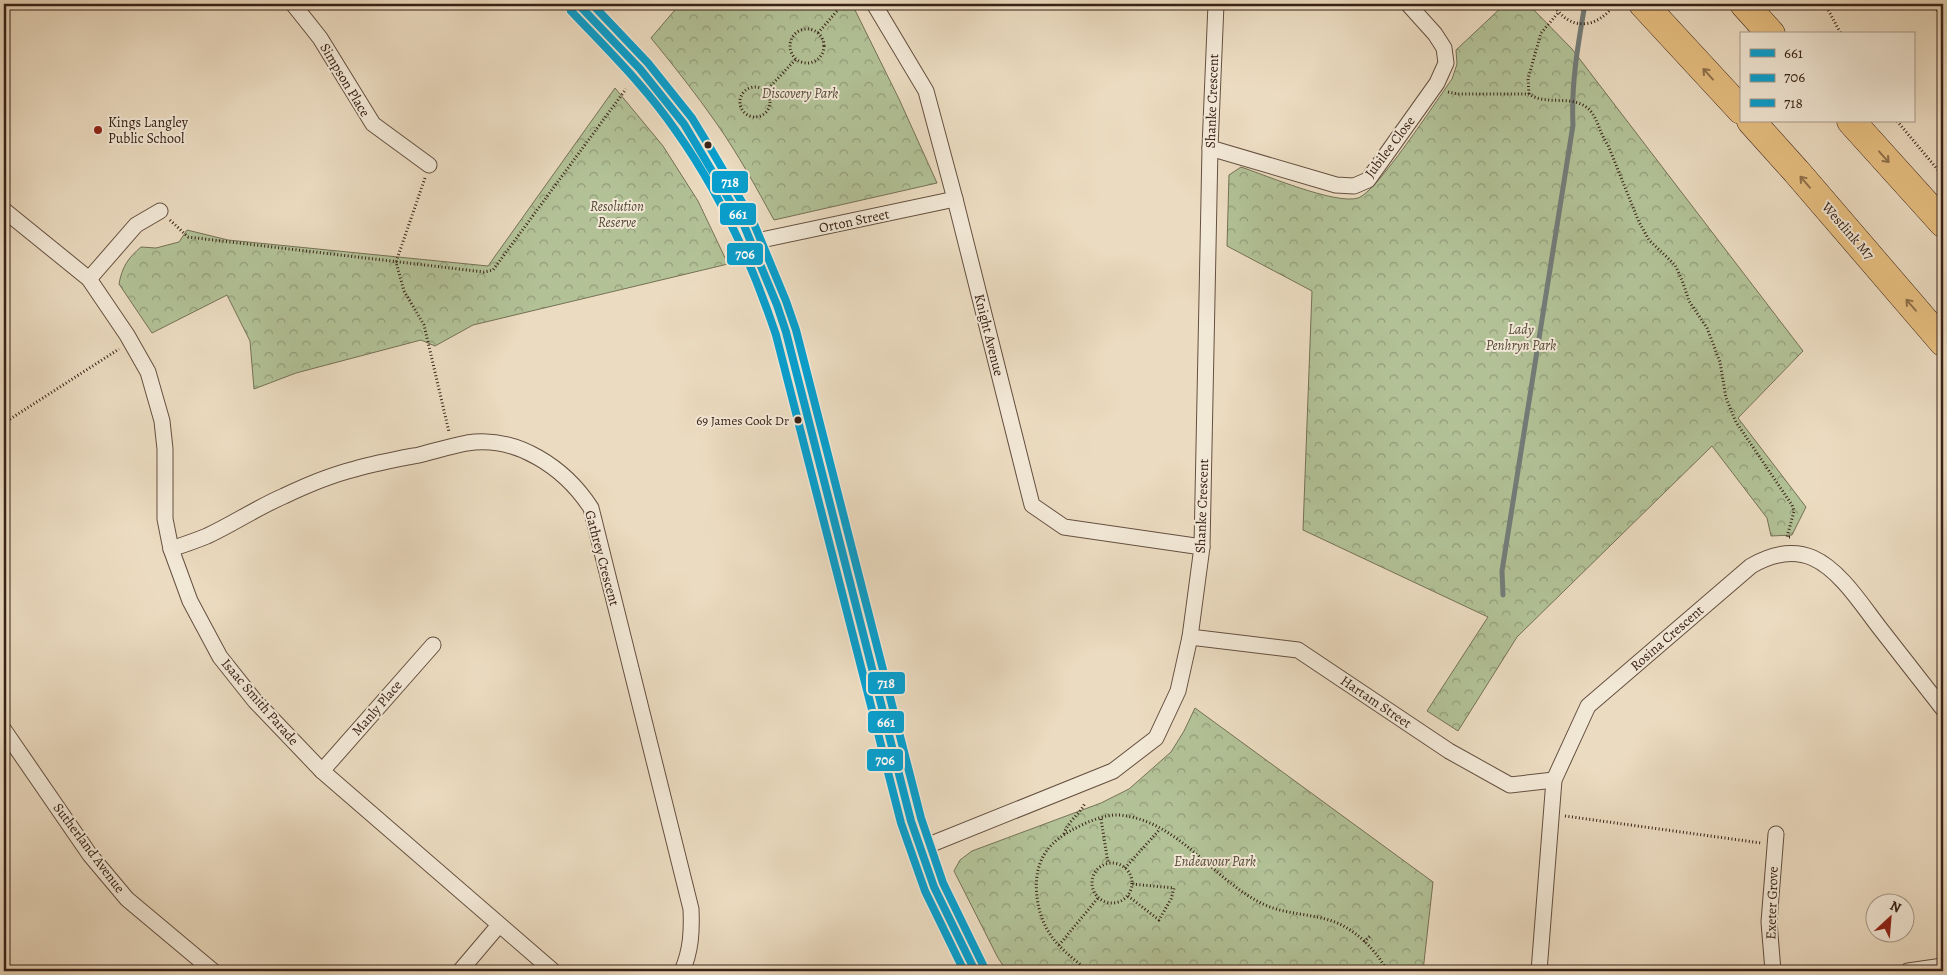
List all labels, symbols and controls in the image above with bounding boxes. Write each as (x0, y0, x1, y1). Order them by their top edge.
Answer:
legend (1740, 32, 1914, 122)
street label: Simpson Place (315, 40, 375, 120)
text: 661 (1784, 43, 1803, 63)
street label: Shanke Crescent (1201, 53, 1223, 149)
text: 706 (1784, 67, 1805, 87)
one-way arrow (1702, 68, 1714, 81)
park label: Discovery Park (762, 84, 838, 103)
text: 718 (1784, 93, 1803, 113)
street label: Jubilee Close (1361, 112, 1419, 182)
place label: Kings Langley Public School (108, 113, 189, 148)
marker: Kings Langley Public School (92, 124, 104, 136)
unlabelled marker (703, 140, 713, 150)
one-way arrow (1878, 151, 1889, 164)
line badge: 718 (711, 170, 749, 194)
text: 718 (721, 173, 739, 192)
one-way arrow (1800, 175, 1811, 188)
park label: Resolution Reserve (590, 197, 644, 232)
street label: Westlink M7 (1817, 197, 1879, 264)
line badge: 661 (719, 202, 757, 226)
street label: Orton Street (817, 204, 891, 238)
text: 661 (729, 205, 747, 224)
line badge: 706 (726, 242, 764, 266)
text: 706 (735, 245, 755, 264)
street label: Knight Avenue (970, 292, 1008, 378)
one-way arrow (1906, 298, 1917, 311)
park label: Lady Penhryn Park (1486, 320, 1556, 355)
place label: 69 James Cook Dr (696, 412, 789, 429)
marker: 69 James Cook Dr (793, 415, 803, 425)
street label: Shanke Crescent (1191, 458, 1213, 554)
street label: Gathrey Crescent (580, 508, 624, 608)
street label: Rosina Crescent (1626, 601, 1708, 675)
street label: Isaac Smith Parade (217, 654, 303, 750)
line badge: 718 (867, 671, 906, 695)
street label: Hartam Street (1337, 671, 1416, 733)
text: 718 (877, 674, 895, 693)
street label: Manly Place (348, 676, 406, 740)
line badge: 661 (867, 710, 905, 734)
text: 661 (877, 713, 895, 732)
line badge: 706 (866, 748, 904, 772)
text: 706 (875, 751, 895, 770)
street label: Sutherland Avenue (49, 799, 129, 897)
park label: Endeavour Park (1174, 852, 1256, 871)
street label: Exeter Grove (1761, 866, 1783, 940)
north arrow (1864, 892, 1914, 942)
text: N (1887, 896, 1904, 918)

